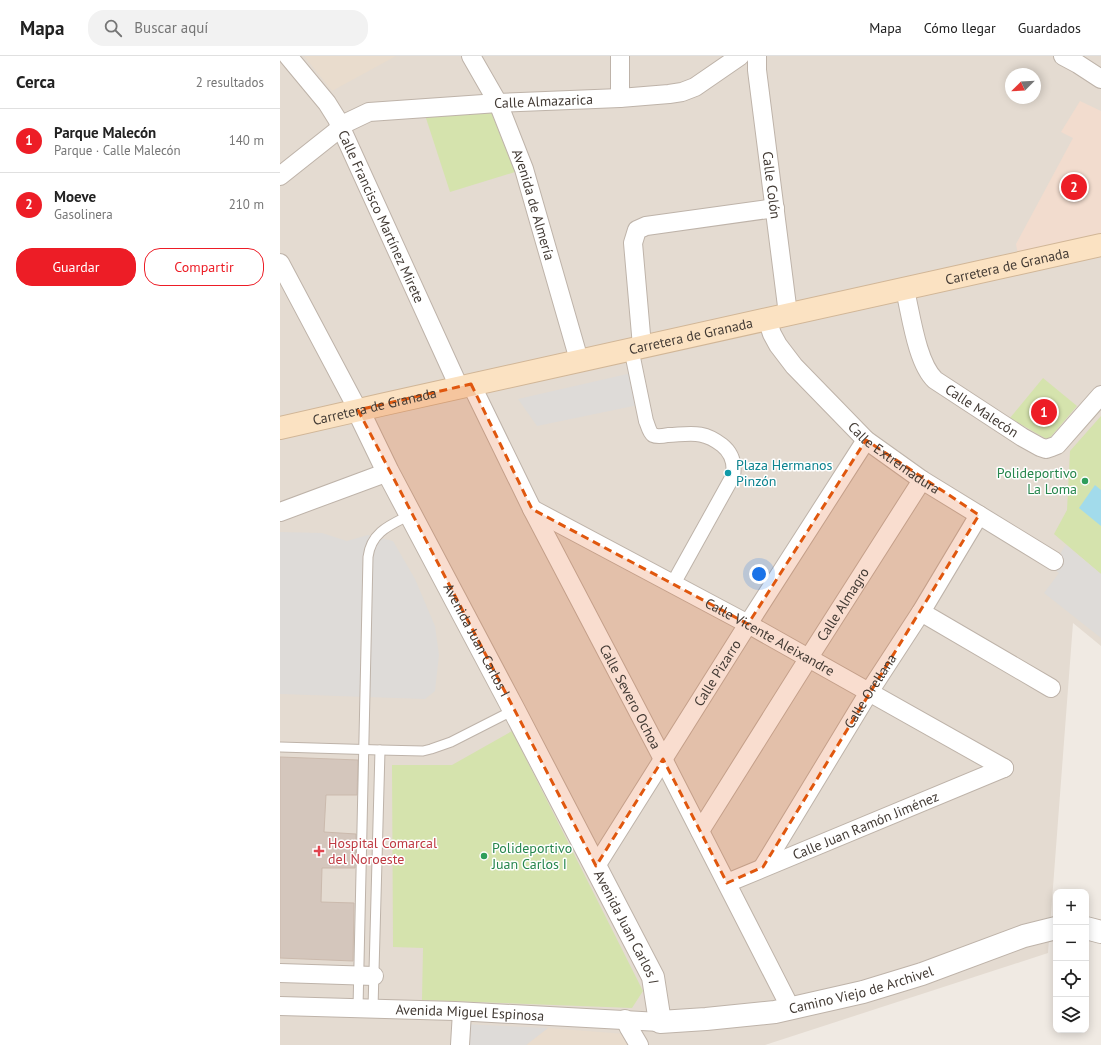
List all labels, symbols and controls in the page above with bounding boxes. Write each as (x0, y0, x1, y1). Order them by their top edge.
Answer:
search box (88, 10, 368, 46)
text: Mapa (20, 16, 64, 40)
icon: search (102, 17, 124, 39)
text: Buscar aquí (134, 18, 208, 37)
text: Mapa (869, 19, 902, 37)
text: Cómo llegar (924, 19, 996, 37)
text: Guardados (1018, 19, 1081, 37)
north arrow (1005, 68, 1041, 104)
text: Cerca (16, 71, 55, 93)
text: 2 resultados (196, 74, 264, 91)
street label: Calle Almazarica (493, 90, 593, 112)
text: Parque Malecón (54, 123, 156, 142)
street label: Calle Francisco Martínez Mirete (334, 127, 429, 306)
text: 1 (25, 132, 33, 149)
text: 140 m (229, 132, 264, 149)
text: Parque · Calle Malecón (54, 142, 181, 159)
street label: Avenida de Almería (508, 146, 559, 262)
street label: Calle Colón (758, 150, 785, 220)
pin: 2 (1061, 172, 1087, 202)
text: Moeve (54, 187, 96, 206)
text: 2 (25, 196, 33, 213)
text: 210 m (229, 196, 264, 213)
text: Gasolinera (54, 206, 113, 223)
street label: Carretera de Granada (944, 243, 1071, 289)
button: Guardar (16, 248, 136, 286)
button: Compartir (144, 248, 264, 286)
street label: Carretera de Granada (627, 314, 755, 358)
street label: Calle Malecón (942, 380, 1022, 441)
street label: Carretera de Granada (311, 384, 438, 429)
pin: 1 (1031, 397, 1057, 427)
street label: Calle Extremadura (844, 418, 943, 498)
place label: Plaza Hermanos Pinzón (736, 456, 833, 490)
place label: Polideportivo La Loma (997, 464, 1077, 498)
marker: Plaza Hermanos Pinzón (723, 468, 733, 478)
marker: Polideportivo La Loma (1080, 476, 1090, 486)
your location (749, 564, 769, 584)
street label: Calle Almagro (813, 564, 873, 644)
street label: Avenida Juan Carlos I (440, 580, 514, 700)
street label: Calle Vicente Aleixandre (702, 594, 838, 680)
street label: Calle Pizarro (690, 636, 745, 710)
street label: Calle Severo Ochoa (596, 641, 665, 752)
street label: Calle Orellana (840, 650, 901, 732)
street label: Calle Juan Ramón Jiménez (790, 787, 941, 864)
place label: Hospital Comarcal del Noroeste (328, 834, 437, 868)
place label: Polideportivo Juan Carlos I (491, 839, 572, 873)
marker: Hospital Comarcal del Noroeste (313, 845, 325, 857)
marker: Polideportivo Juan Carlos I (479, 851, 489, 861)
street label: Avenida Juan Carlos I (590, 867, 663, 985)
map controls (1053, 889, 1089, 1033)
button: + (1053, 889, 1089, 925)
button: − (1053, 925, 1089, 961)
button: locate (1053, 961, 1089, 997)
street label: Camino Viejo de Archivel (787, 962, 936, 1018)
button: layers (1053, 997, 1089, 1033)
street label: Avenida Miguel Espinosa (395, 1000, 545, 1025)

